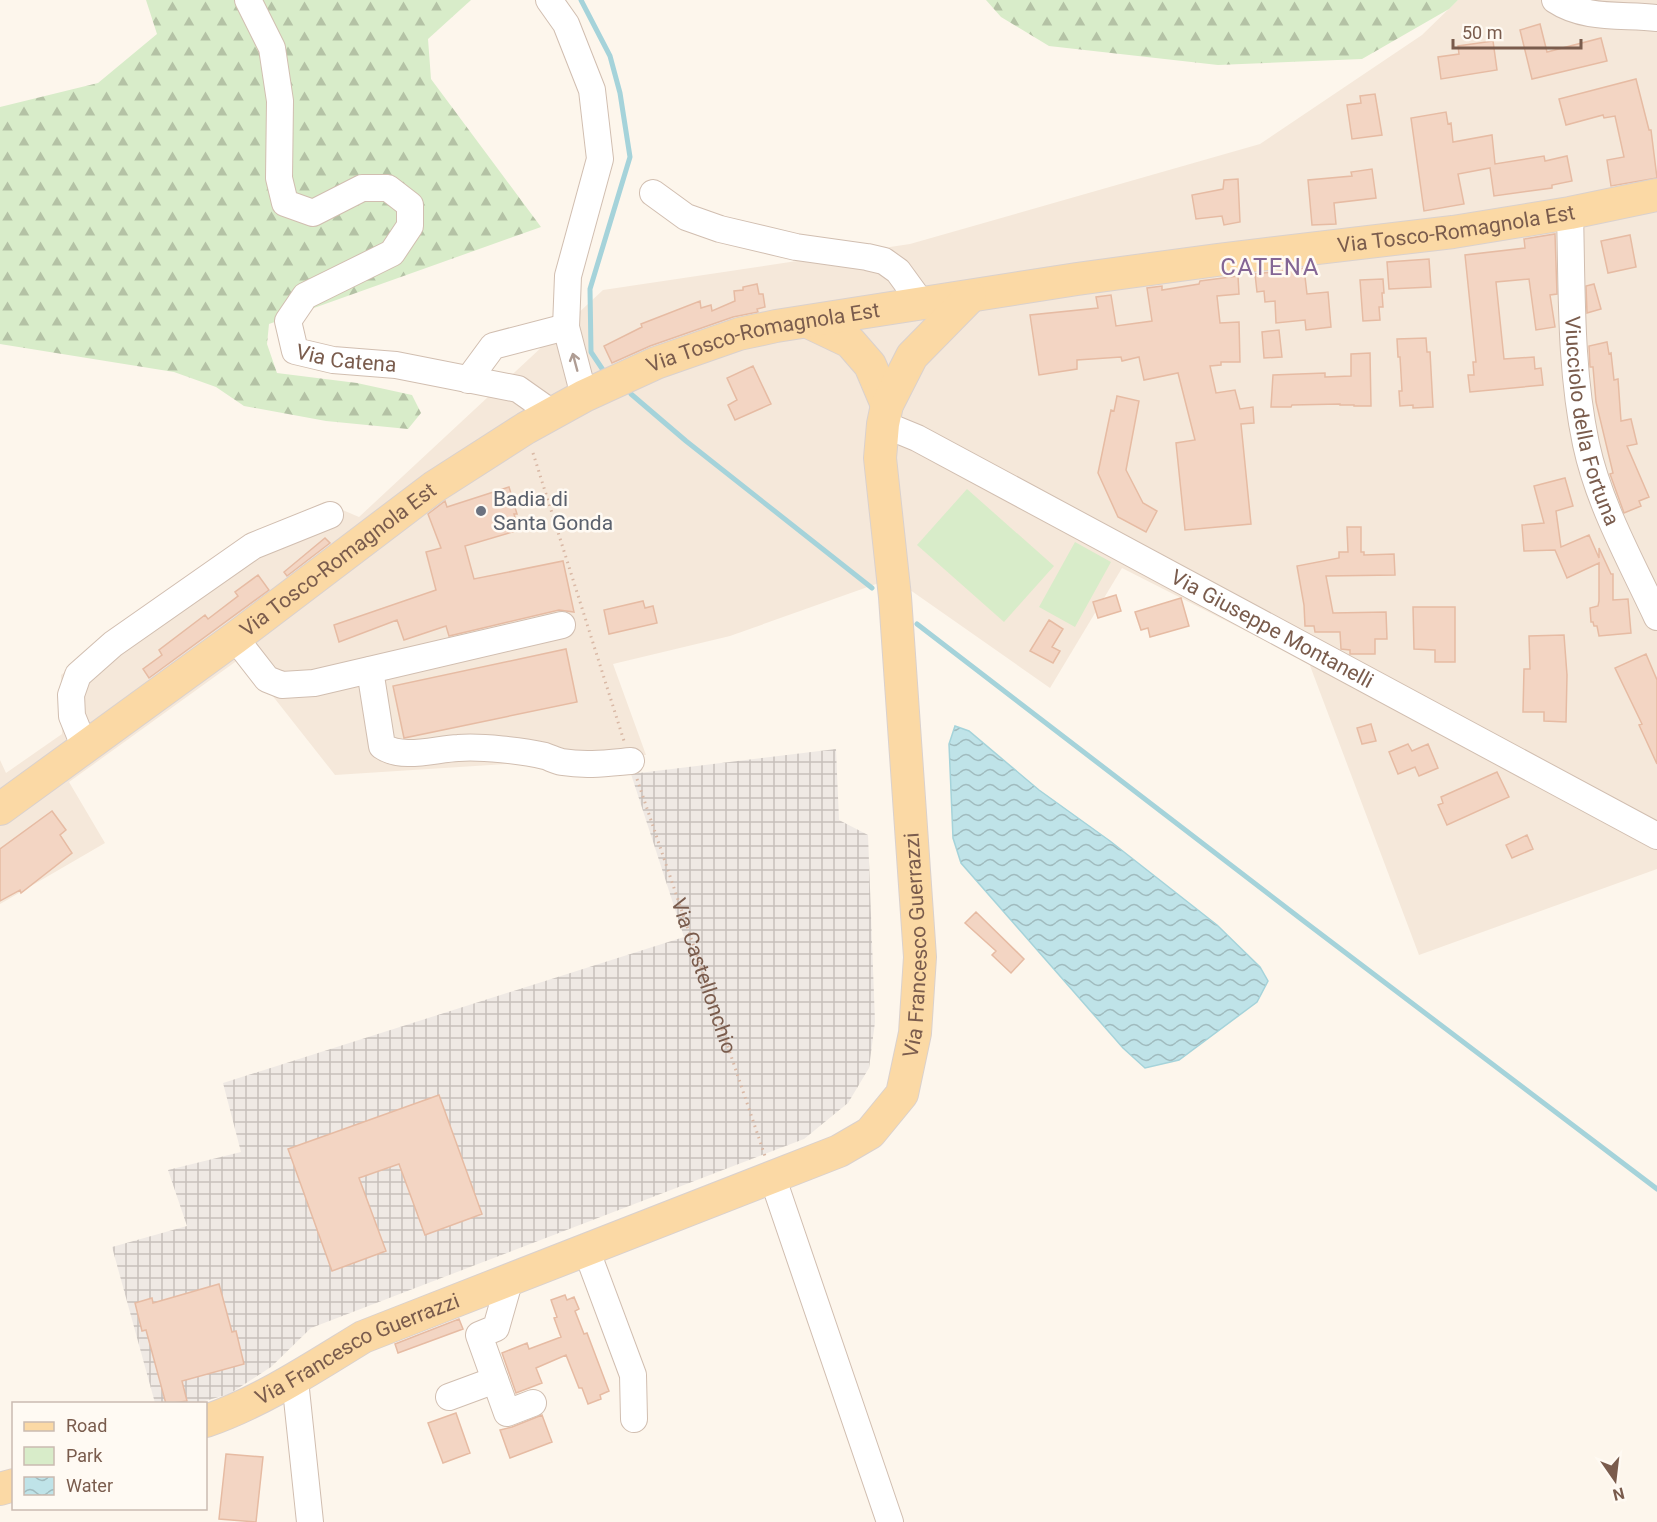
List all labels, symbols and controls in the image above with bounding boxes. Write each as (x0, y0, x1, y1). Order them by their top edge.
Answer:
scale bar (1453, 12, 1580, 50)
text: 50 m (1462, 22, 1502, 43)
street label: Via Tosco-Romagnola Est (1336, 200, 1577, 258)
district label: CATENA (1220, 253, 1320, 281)
street label: Via Tosco-Romagnola Est (643, 298, 882, 378)
street label: Viucciolo della Fortuna (1560, 316, 1624, 529)
street label: Via Catena (293, 340, 397, 377)
one-way arrow (569, 352, 580, 371)
street label: Via Tosco-Romagnola Est (235, 478, 441, 642)
place label: Badia di Santa Gonda (493, 487, 613, 535)
marker: Badia di Santa Gonda (474, 504, 488, 518)
street label: Via Giuseppe Montanelli (1167, 565, 1378, 693)
street label: Via Francesco Guerrazzi (898, 832, 932, 1060)
street label: Via Castellonchio (666, 895, 741, 1057)
street label: Via Francesco Guerrazzi (251, 1289, 463, 1410)
legend (12, 1402, 207, 1510)
text: Road (66, 1415, 107, 1436)
text: Park (66, 1445, 103, 1466)
north arrow (1585, 1450, 1645, 1510)
text: Water (66, 1475, 113, 1496)
text: N (1611, 1483, 1626, 1505)

